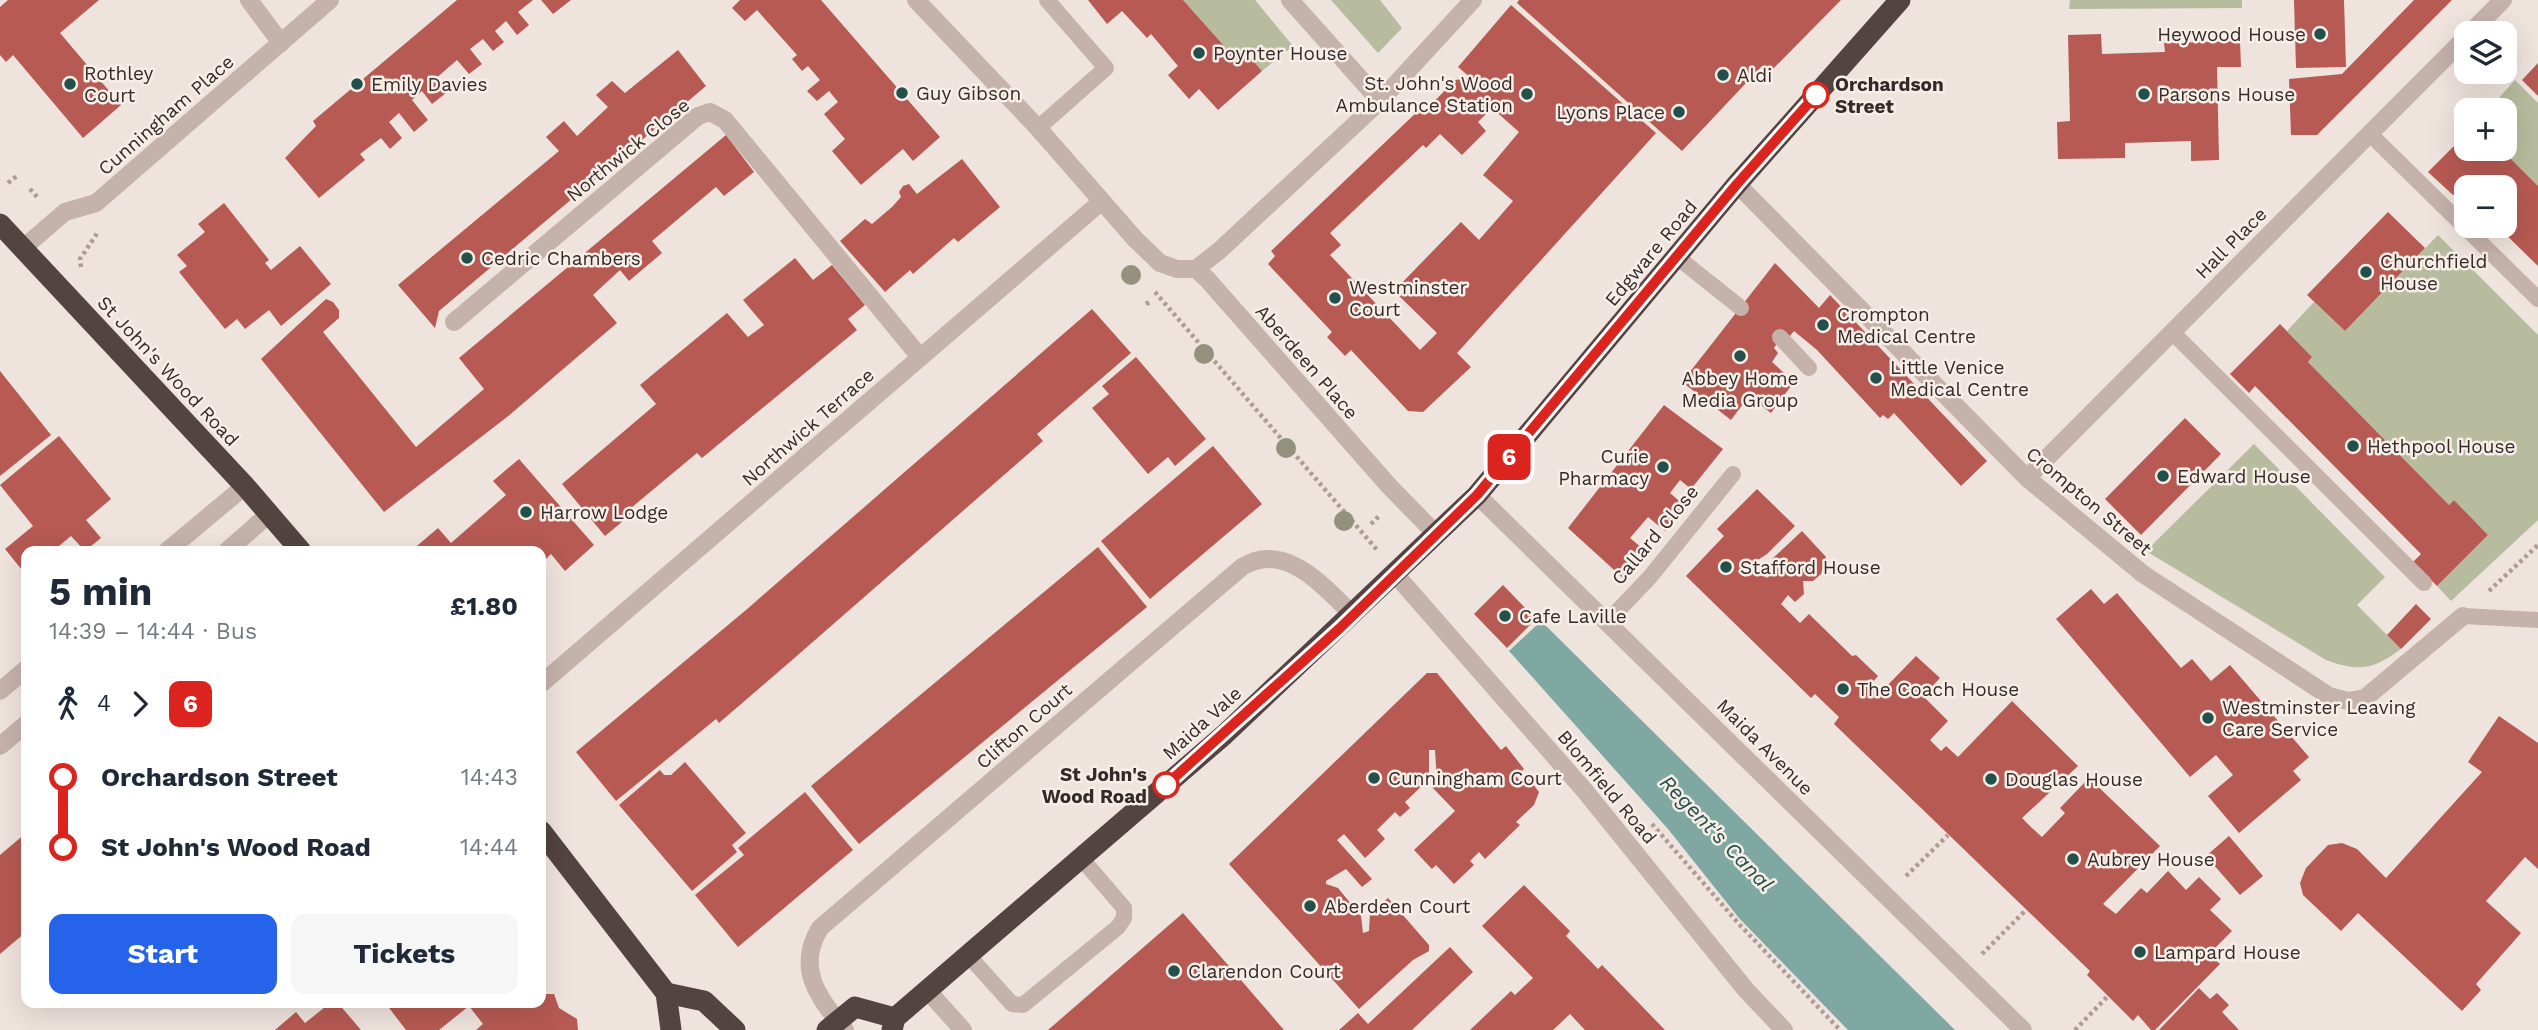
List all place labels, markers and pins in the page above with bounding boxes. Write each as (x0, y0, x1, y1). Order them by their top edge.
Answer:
place label: Heywood House (2157, 23, 2306, 46)
marker: Heywood House (2312, 26, 2328, 42)
place label: Poynter House (1213, 42, 1348, 65)
marker: Poynter House (1191, 45, 1207, 61)
place label: Rothley Court (84, 62, 154, 107)
place label: Aldi (1737, 64, 1772, 87)
marker: Aldi (1715, 67, 1731, 83)
place label: St. John's Wood Ambulance Station (1336, 72, 1513, 117)
place label: Emily Davies (371, 73, 487, 96)
place label: Orchardson Street (1835, 73, 1944, 118)
marker: Rothley Court (62, 76, 78, 92)
marker: Emily Davies (349, 76, 365, 92)
place label: Guy Gibson (916, 82, 1021, 105)
marker: Orchardson Street (1803, 82, 1829, 108)
place label: Parsons House (2158, 83, 2295, 106)
marker: Guy Gibson (894, 85, 910, 101)
marker: St. John's Wood Ambulance Station (1519, 86, 1535, 102)
marker: Parsons House (2136, 86, 2152, 102)
place label: Lyons Place (1556, 101, 1665, 124)
marker: Lyons Place (1671, 104, 1687, 120)
place label: Cedric Chambers (481, 247, 641, 270)
marker: Cedric Chambers (459, 250, 475, 266)
place label: Churchfield House (2380, 250, 2487, 295)
marker: Churchfield House (2358, 264, 2374, 280)
place label: Westminster Court (1349, 276, 1467, 321)
marker: Westminster Court (1327, 290, 1343, 306)
place label: Crompton Medical Centre (1837, 303, 1976, 348)
marker: Crompton Medical Centre (1815, 317, 1831, 333)
marker: Abbey Home Media Group (1732, 348, 1748, 364)
place label: Little Venice Medical Centre (1890, 356, 2029, 401)
place label: Abbey Home Media Group (1681, 367, 1799, 412)
marker: Little Venice Medical Centre (1868, 370, 1884, 386)
place label: Hethpool House (2367, 435, 2515, 458)
marker: Hethpool House (2345, 438, 2361, 454)
place label: Curie Pharmacy (1558, 445, 1649, 490)
marker: Curie Pharmacy (1655, 459, 1671, 475)
place label: Edward House (2177, 465, 2311, 488)
marker: Edward House (2155, 468, 2171, 484)
place label: Harrow Lodge (540, 501, 668, 524)
marker: Harrow Lodge (518, 504, 534, 520)
place label: Stafford House (1740, 556, 1881, 579)
marker: Stafford House (1718, 559, 1734, 575)
place label: Cafe Laville (1519, 605, 1627, 628)
marker: Cafe Laville (1497, 608, 1513, 624)
place label: The Coach House (1857, 678, 2019, 701)
marker: The Coach House (1835, 681, 1851, 697)
place label: Westminster Leaving Care Service (2222, 696, 2416, 741)
marker: Westminster Leaving Care Service (2200, 710, 2216, 726)
place label: St John's Wood Road (1042, 763, 1147, 808)
place label: Cunningham Court (1388, 767, 1562, 790)
place label: Douglas House (2005, 768, 2143, 791)
marker: Cunningham Court (1366, 770, 1382, 786)
marker: Douglas House (1983, 771, 1999, 787)
marker: St John's Wood Road (1153, 772, 1179, 798)
place label: Aubrey House (2087, 848, 2215, 871)
marker: Aubrey House (2065, 851, 2081, 867)
place label: Aberdeen Court (1324, 895, 1470, 918)
marker: Aberdeen Court (1302, 898, 1318, 914)
place label: Lampard House (2154, 941, 2301, 964)
marker: Lampard House (2132, 944, 2148, 960)
place label: Clarendon Court (1188, 960, 1341, 983)
marker: Clarendon Court (1166, 963, 1182, 979)

